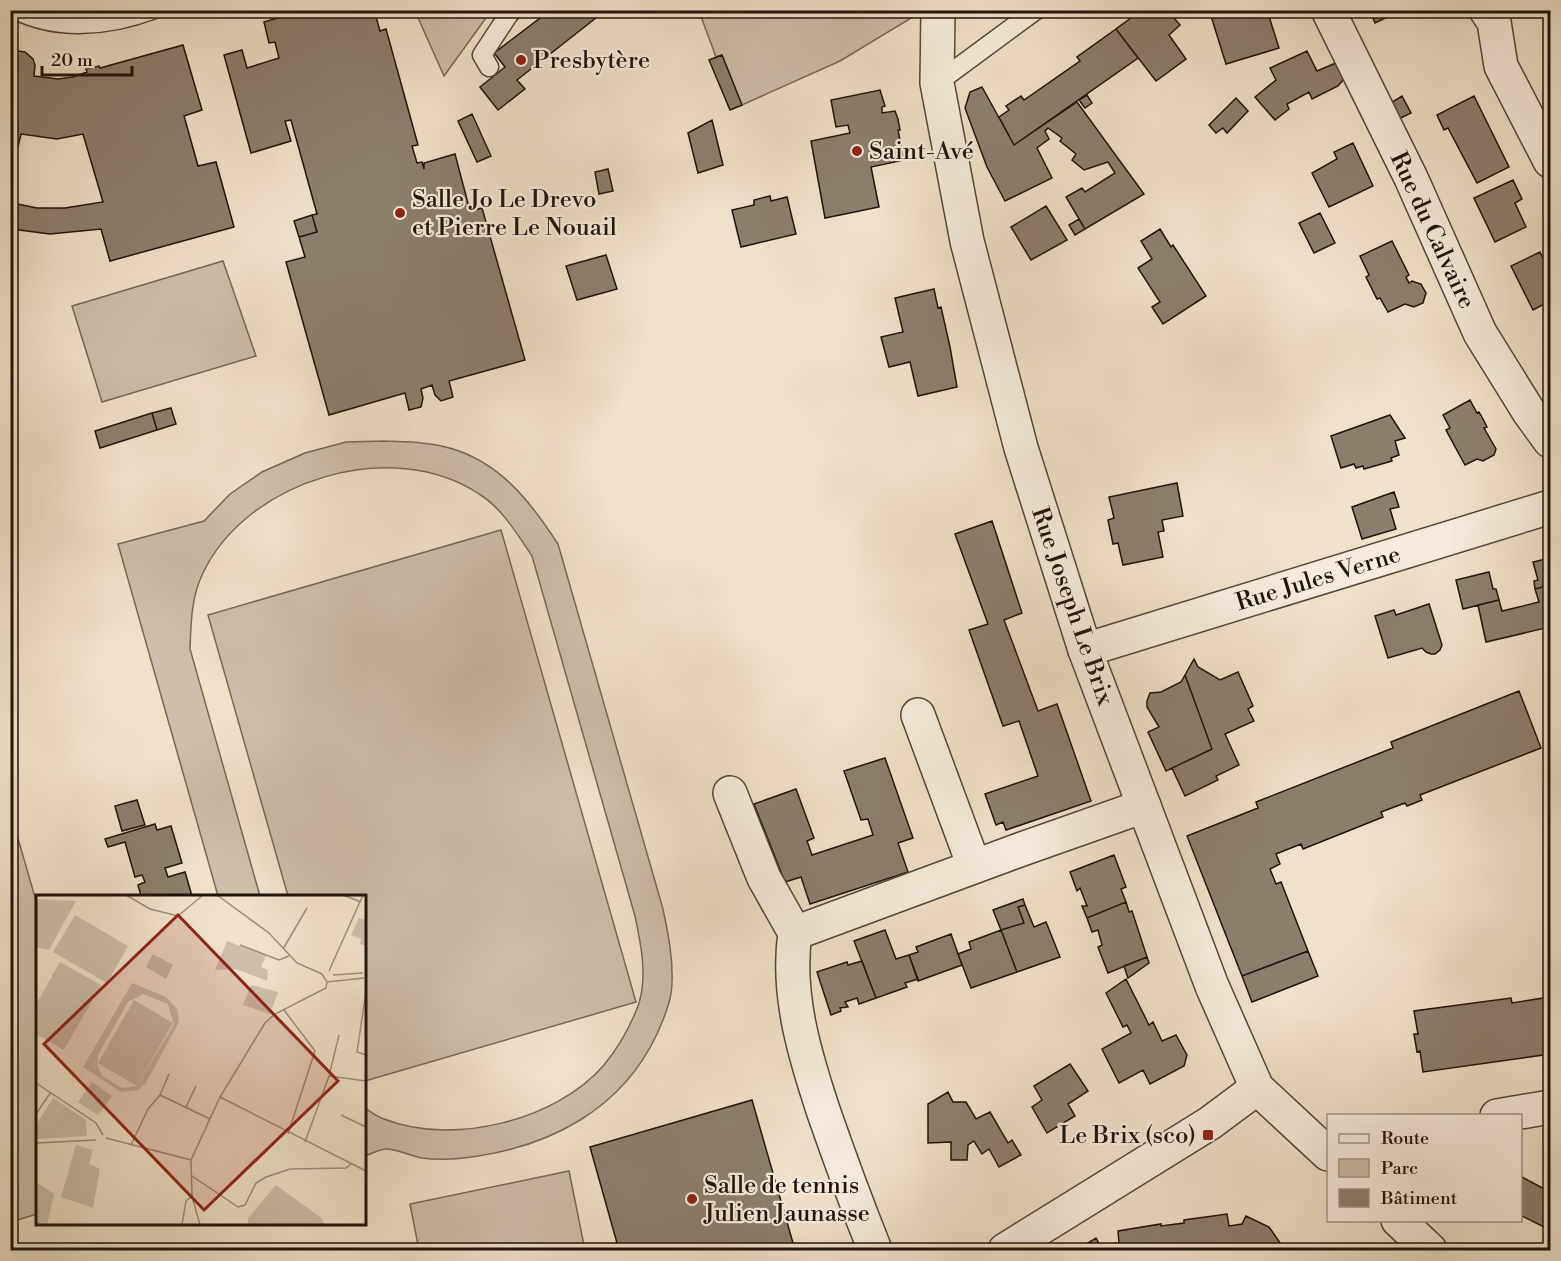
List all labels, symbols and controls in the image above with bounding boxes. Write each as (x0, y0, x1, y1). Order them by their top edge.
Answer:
scale bar (42, 39, 132, 77)
place label: Presbytère (533, 46, 650, 76)
text: 20 m (51, 49, 93, 72)
marker: Presbytère (514, 53, 528, 67)
place label: Saint-Avé (869, 137, 974, 167)
marker: Saint-Avé (850, 144, 864, 158)
street label: Rue du Calvaire (1383, 147, 1482, 314)
place label: Salle Jo Le Drevo et Pierre Le Nouail (412, 185, 617, 243)
marker: Salle Jo Le Drevo et Pierre Le Nouail (393, 206, 407, 220)
street label: Rue Joseph Le Brix (1024, 503, 1120, 710)
street label: Rue Jules Verne (1232, 540, 1404, 618)
inset map (36, 895, 366, 1225)
legend (1327, 1114, 1522, 1222)
place label: Le Brix (sco) (1059, 1121, 1196, 1151)
text: Route (1381, 1127, 1429, 1150)
marker: Le Brix (sco) (1201, 1128, 1215, 1142)
text: Parc (1381, 1157, 1418, 1180)
place label: Salle de tennis Julien Jaunasse (703, 1171, 870, 1229)
text: Bâtiment (1380, 1187, 1458, 1210)
marker: Salle de tennis Julien Jaunasse (685, 1192, 699, 1206)

